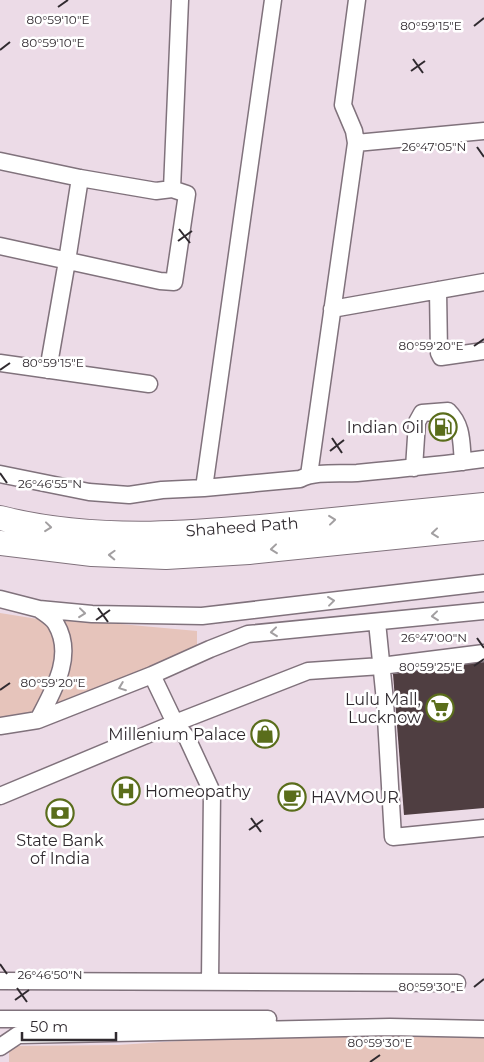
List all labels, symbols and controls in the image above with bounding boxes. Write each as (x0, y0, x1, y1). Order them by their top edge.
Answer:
text: 80°59'10"E (27, 12, 89, 27)
text: 80°59'15"E (400, 18, 462, 33)
text: 80°59'10"E (22, 35, 84, 50)
text: 26°47'05"N (402, 139, 466, 154)
text: 80°59'20"E (399, 338, 464, 353)
text: 80°59'15"E (22, 355, 84, 370)
fuel station icon: Indian Oil (428, 412, 458, 442)
place label: Indian Oil (347, 418, 424, 437)
text: 26°46'55"N (18, 476, 82, 491)
street label: Shaheed Path (185, 514, 299, 540)
one-way arrow (328, 515, 336, 526)
one-way arrow (44, 521, 52, 532)
one-way arrow (431, 527, 439, 538)
one-way arrow (270, 544, 278, 555)
one-way arrow (107, 550, 115, 560)
one-way arrow (328, 596, 336, 607)
one-way arrow (79, 607, 87, 618)
one-way arrow (431, 610, 439, 621)
one-way arrow (269, 626, 277, 637)
text: 26°47'00"N (401, 630, 467, 645)
text: 80°59'25"E (399, 659, 463, 674)
text: 80°59'20"E (21, 675, 86, 690)
one-way arrow (118, 681, 127, 691)
place label: Lulu Mall, Lucknow (345, 690, 421, 727)
supermarket icon: Lulu Mall, Lucknow (425, 693, 455, 723)
shop icon: Millenium Palace (250, 719, 280, 749)
place label: Millenium Palace (108, 725, 246, 744)
hospital icon: Homeopathy (111, 776, 141, 806)
place label: Homeopathy (145, 782, 251, 801)
cafe icon: HAVMOUR (277, 782, 307, 812)
place label: HAVMOUR (311, 788, 399, 807)
bank icon: State Bank of India (45, 798, 75, 828)
place label: State Bank of India (16, 831, 104, 868)
text: 26°46'50"N (17, 967, 83, 982)
text: 80°59'30"E (399, 979, 463, 994)
scale bar (22, 1010, 116, 1042)
text: 50 m (30, 1017, 68, 1036)
text: 80°59'30"E (348, 1035, 412, 1050)

